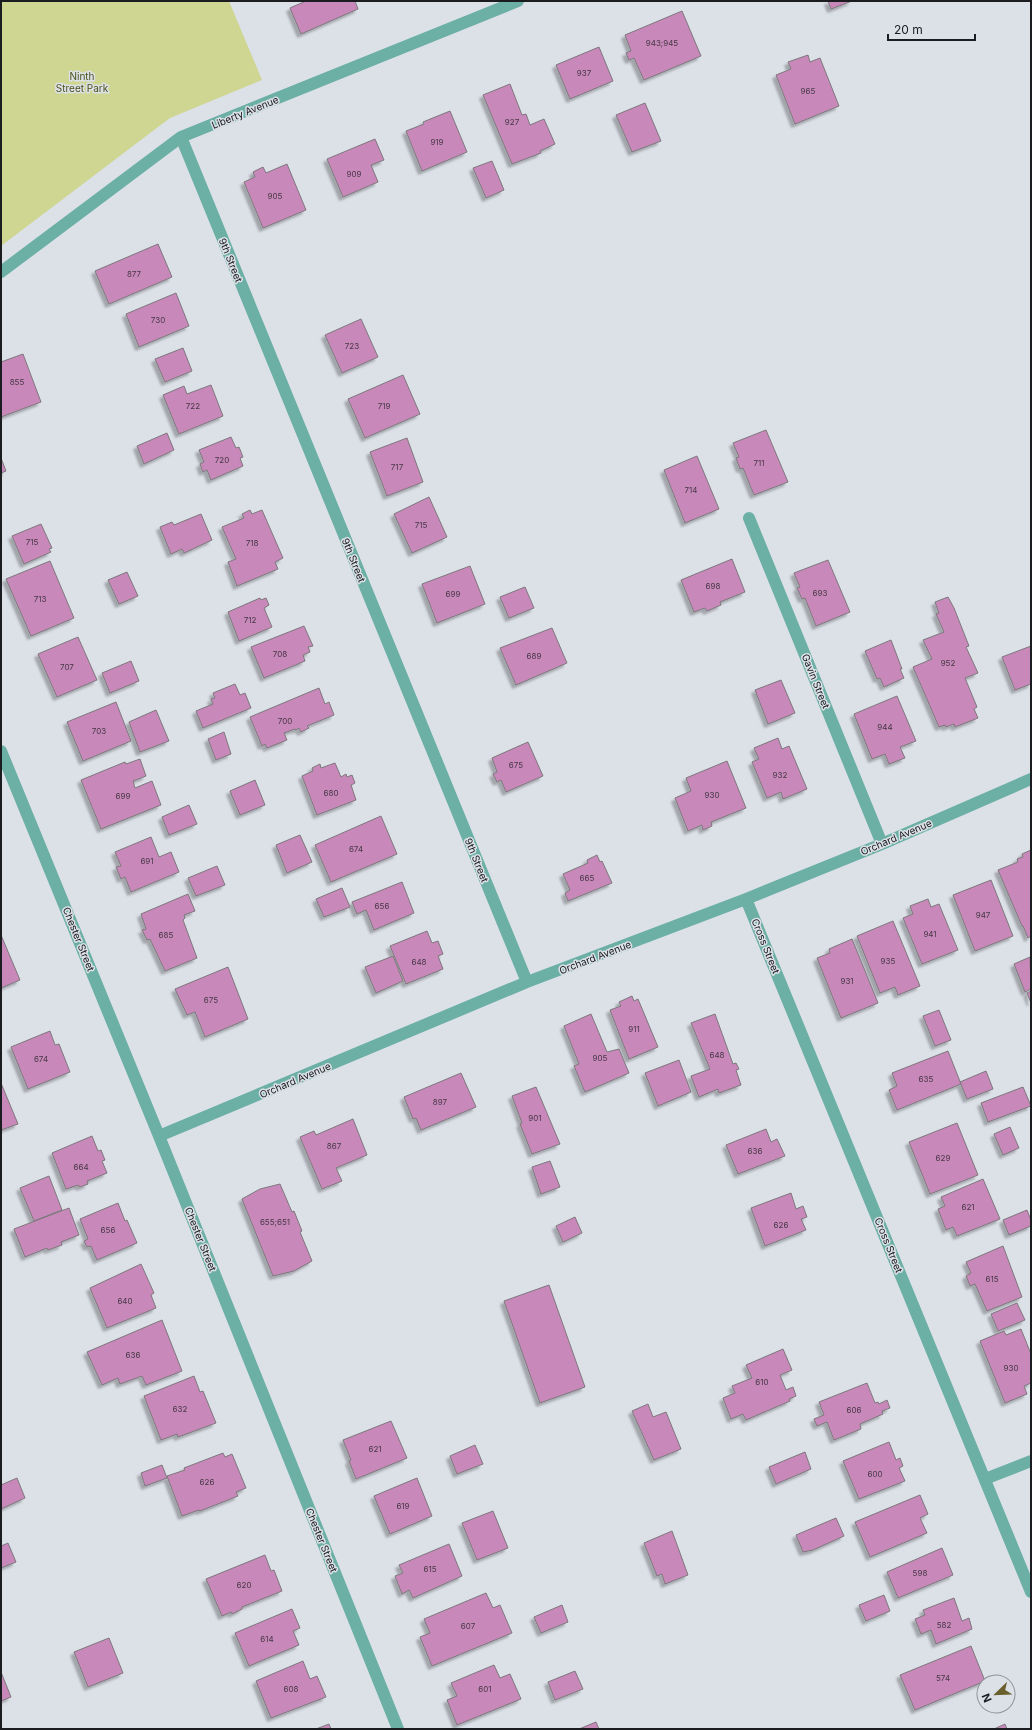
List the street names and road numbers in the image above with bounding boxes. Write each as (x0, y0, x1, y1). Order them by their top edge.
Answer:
street label: Liberty Avenue (210, 93, 280, 131)
street label: 9th Street (217, 236, 246, 285)
street label: 9th Street (340, 536, 369, 585)
street label: Gavin Street (800, 652, 833, 711)
street label: Orchard Avenue (859, 817, 934, 857)
street label: 9th Street (463, 836, 492, 885)
street label: Chester Street (61, 905, 98, 974)
street label: Cross Street (749, 917, 783, 976)
street label: Orchard Avenue (557, 938, 633, 976)
street label: Orchard Avenue (258, 1060, 333, 1100)
street label: Chester Street (183, 1205, 220, 1274)
street label: Cross Street (872, 1216, 906, 1275)
street label: Chester Street (304, 1506, 341, 1575)

